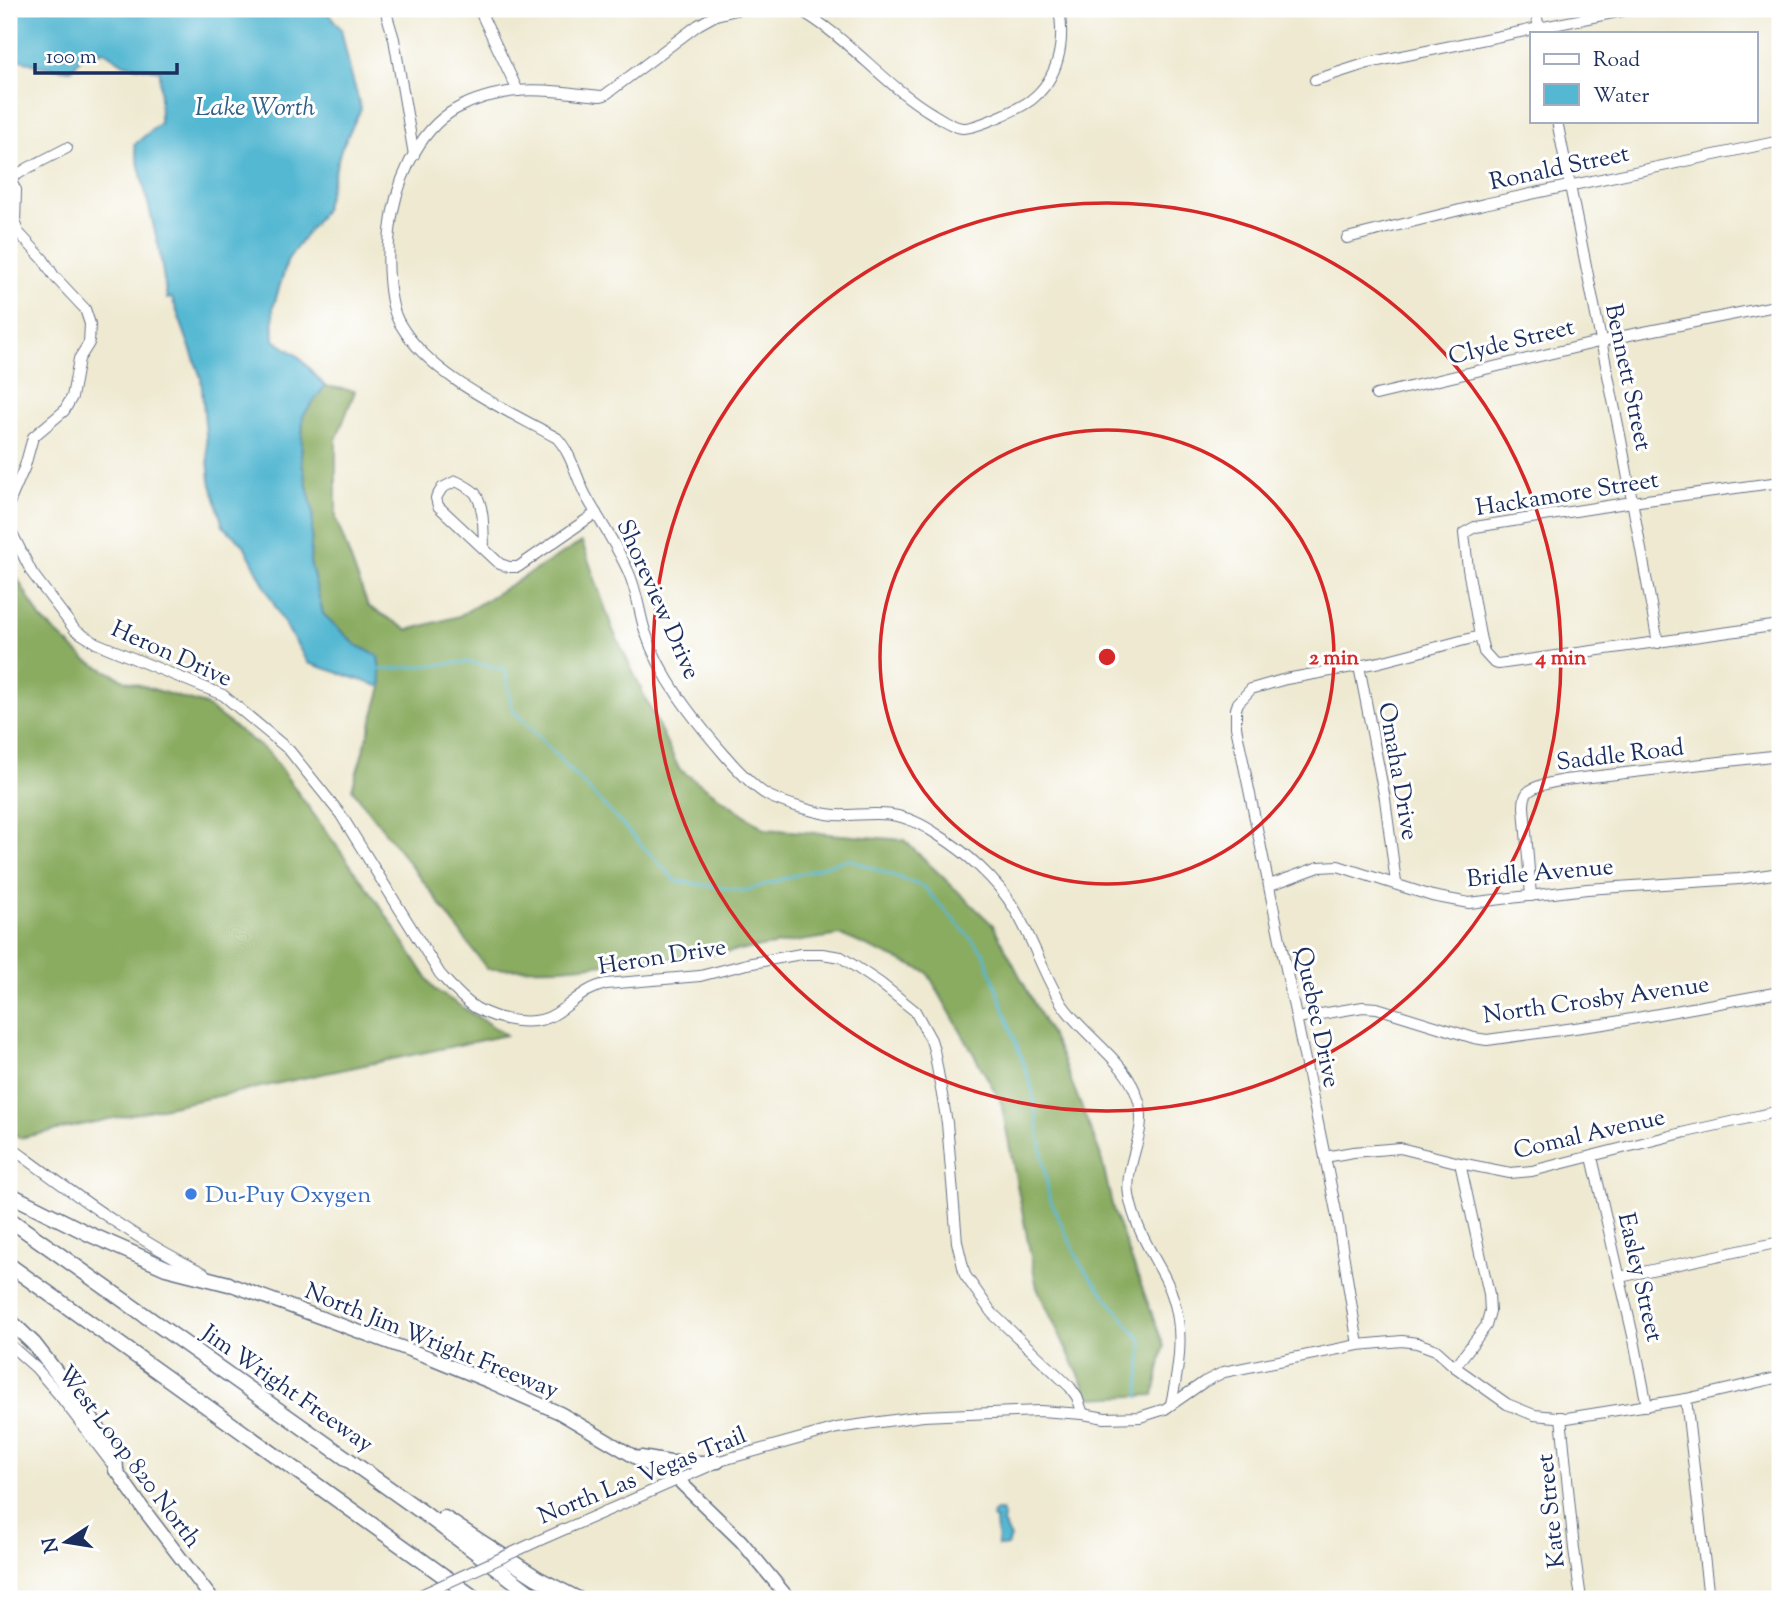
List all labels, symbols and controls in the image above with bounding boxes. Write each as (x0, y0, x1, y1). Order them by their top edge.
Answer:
scale bar (35, 32, 177, 76)
legend (1530, 32, 1758, 122)
text: 100 m (46, 43, 97, 73)
text: Road (1593, 46, 1640, 76)
text: Water (1593, 82, 1650, 112)
water label: Lake Worth (195, 90, 316, 127)
street label: Ronald Street (1486, 138, 1632, 200)
street label: Bennett Street (1595, 301, 1659, 454)
street label: Clyde Street (1445, 311, 1578, 375)
street label: Hackamore Street (1473, 464, 1661, 526)
street label: Shoreview Drive (607, 514, 708, 685)
street label: Heron Drive (105, 613, 237, 697)
text: 2 min (1309, 644, 1360, 674)
text: 4 min (1535, 644, 1587, 674)
centre of rings (1095, 645, 1119, 669)
street label: Omaha Drive (1368, 700, 1426, 843)
street label: Saddle Road (1554, 731, 1687, 781)
street label: Bridle Avenue (1465, 851, 1615, 897)
street label: Heron Drive (596, 931, 729, 985)
street label: Quebec Drive (1285, 944, 1348, 1091)
street label: North Crosby Avenue (1481, 968, 1712, 1034)
street label: Comal Avenue (1510, 1101, 1669, 1169)
place label: Du-Puy Oxygen (205, 1179, 371, 1213)
marker: Du-Puy Oxygen (183, 1186, 199, 1202)
street label: Easley Street (1608, 1210, 1670, 1345)
street label: North Jim Wright Freeway (299, 1275, 564, 1408)
street label: Jim Wright Freeway (192, 1316, 380, 1462)
street label: West Loop 820 North (52, 1359, 208, 1553)
street label: North Las Vegas Trail (533, 1419, 752, 1534)
street label: Kate Street (1529, 1452, 1575, 1570)
north arrow (32, 1506, 102, 1576)

